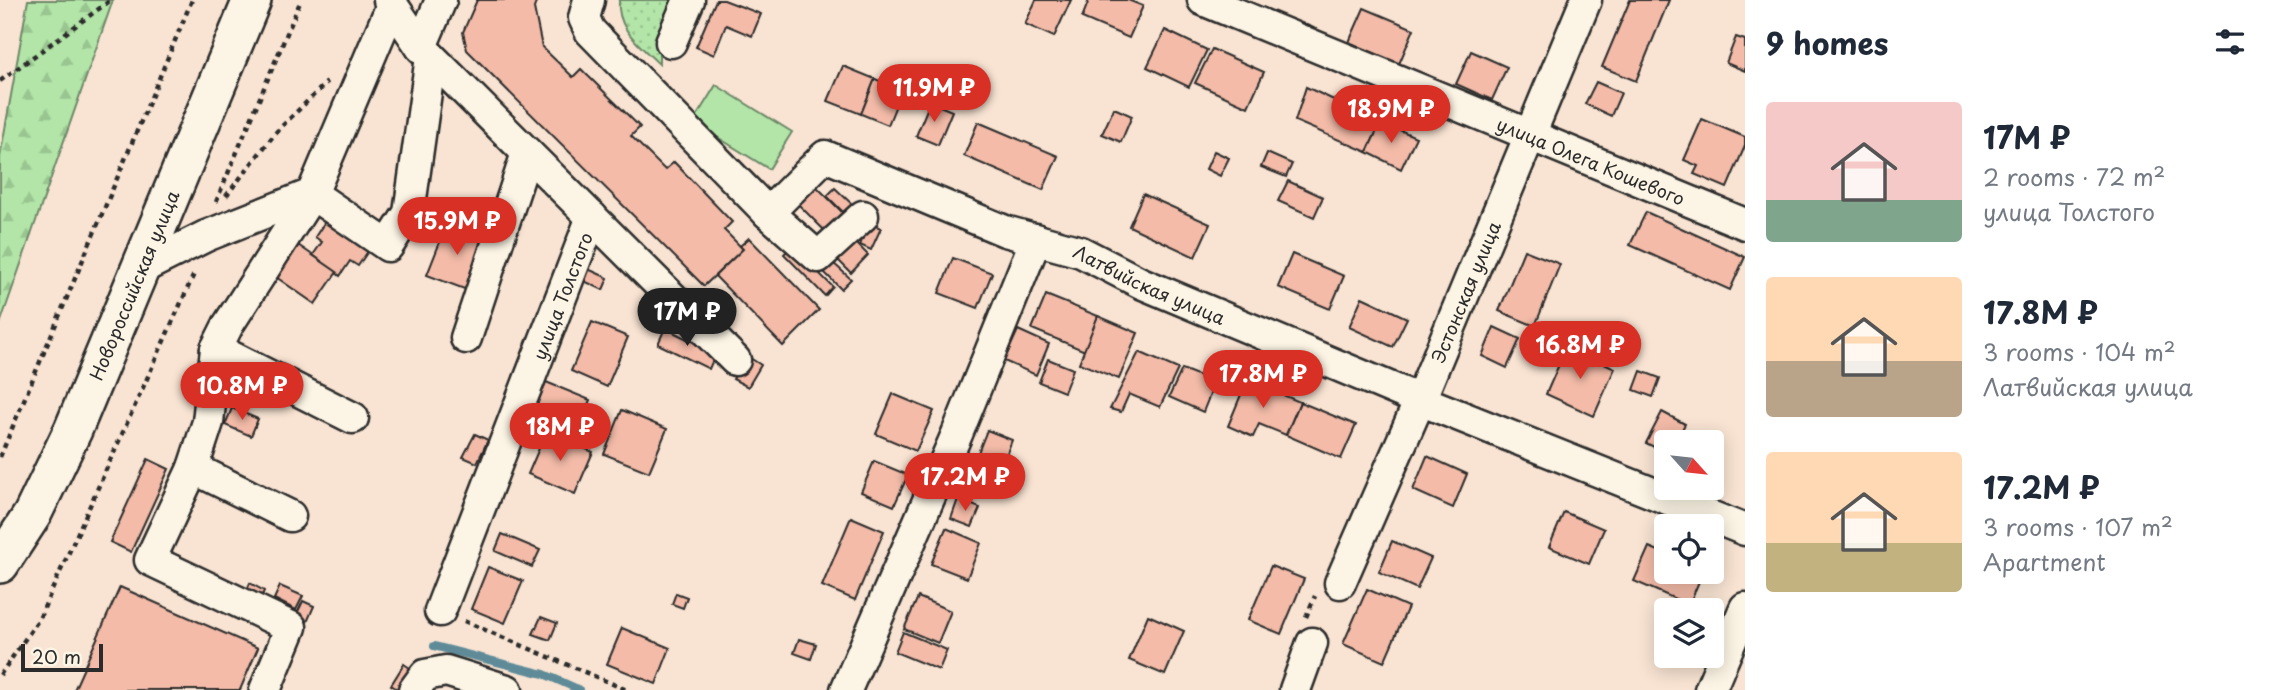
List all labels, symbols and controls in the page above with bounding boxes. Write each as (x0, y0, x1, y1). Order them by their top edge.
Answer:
text: 9 homes (1766, 20, 1888, 65)
icon: filters (2211, 23, 2249, 61)
pin: 11.9M ₽ (869, 64, 999, 124)
text: 11.9M ₽ (893, 69, 975, 104)
pin: 18.9M ₽ (1326, 86, 1456, 145)
text: 18.9M ₽ (1347, 90, 1435, 125)
street label: улица Олега Кошевого (1493, 110, 1689, 211)
text: 17M ₽ (1983, 114, 2070, 159)
icon: home (1822, 130, 1906, 214)
text: 2 rooms · 72 m² (1983, 159, 2165, 194)
street label: Новороссийская улица (82, 185, 185, 384)
text: улица Толстого (1983, 194, 2155, 229)
pin: 15.9M ₽ (392, 198, 522, 257)
text: 15.9M ₽ (414, 202, 500, 237)
street label: Эстонская улица (1424, 216, 1507, 367)
street label: улица Толстого (525, 228, 599, 363)
street label: Латвийская улица (1069, 237, 1230, 331)
pin: 17M ₽ (638, 288, 736, 348)
text: 17.8M ₽ (1983, 289, 2098, 334)
text: 17M ₽ (654, 293, 720, 328)
icon: home (1822, 305, 1906, 389)
pin: 16.8M ₽ (1515, 322, 1645, 381)
text: 16.8M ₽ (1535, 326, 1625, 361)
text: 3 rooms · 104 m² (1983, 334, 2176, 369)
pin: 17.8M ₽ (1198, 350, 1328, 410)
text: 17.8M ₽ (1219, 355, 1307, 390)
pin: 10.8M ₽ (177, 362, 307, 422)
text: 10.8M ₽ (197, 367, 287, 402)
text: Латвийская улица (1983, 369, 2193, 404)
pin: 18M ₽ (511, 404, 609, 463)
text: 18M ₽ (526, 408, 594, 443)
north arrow (1654, 430, 1724, 500)
map controls (1654, 430, 1724, 668)
pin: 17.2M ₽ (900, 454, 1030, 513)
text: 17.2M ₽ (920, 458, 1010, 493)
text: 17.2M ₽ (1983, 464, 2100, 509)
icon: home (1822, 480, 1906, 564)
text: 3 rooms · 107 m² (1983, 509, 2173, 544)
button: locate (1654, 514, 1724, 584)
text: Apartment (1983, 544, 2106, 579)
button: layers (1654, 598, 1724, 668)
scale bar (21, 641, 103, 673)
text: 20 m (32, 642, 81, 670)

